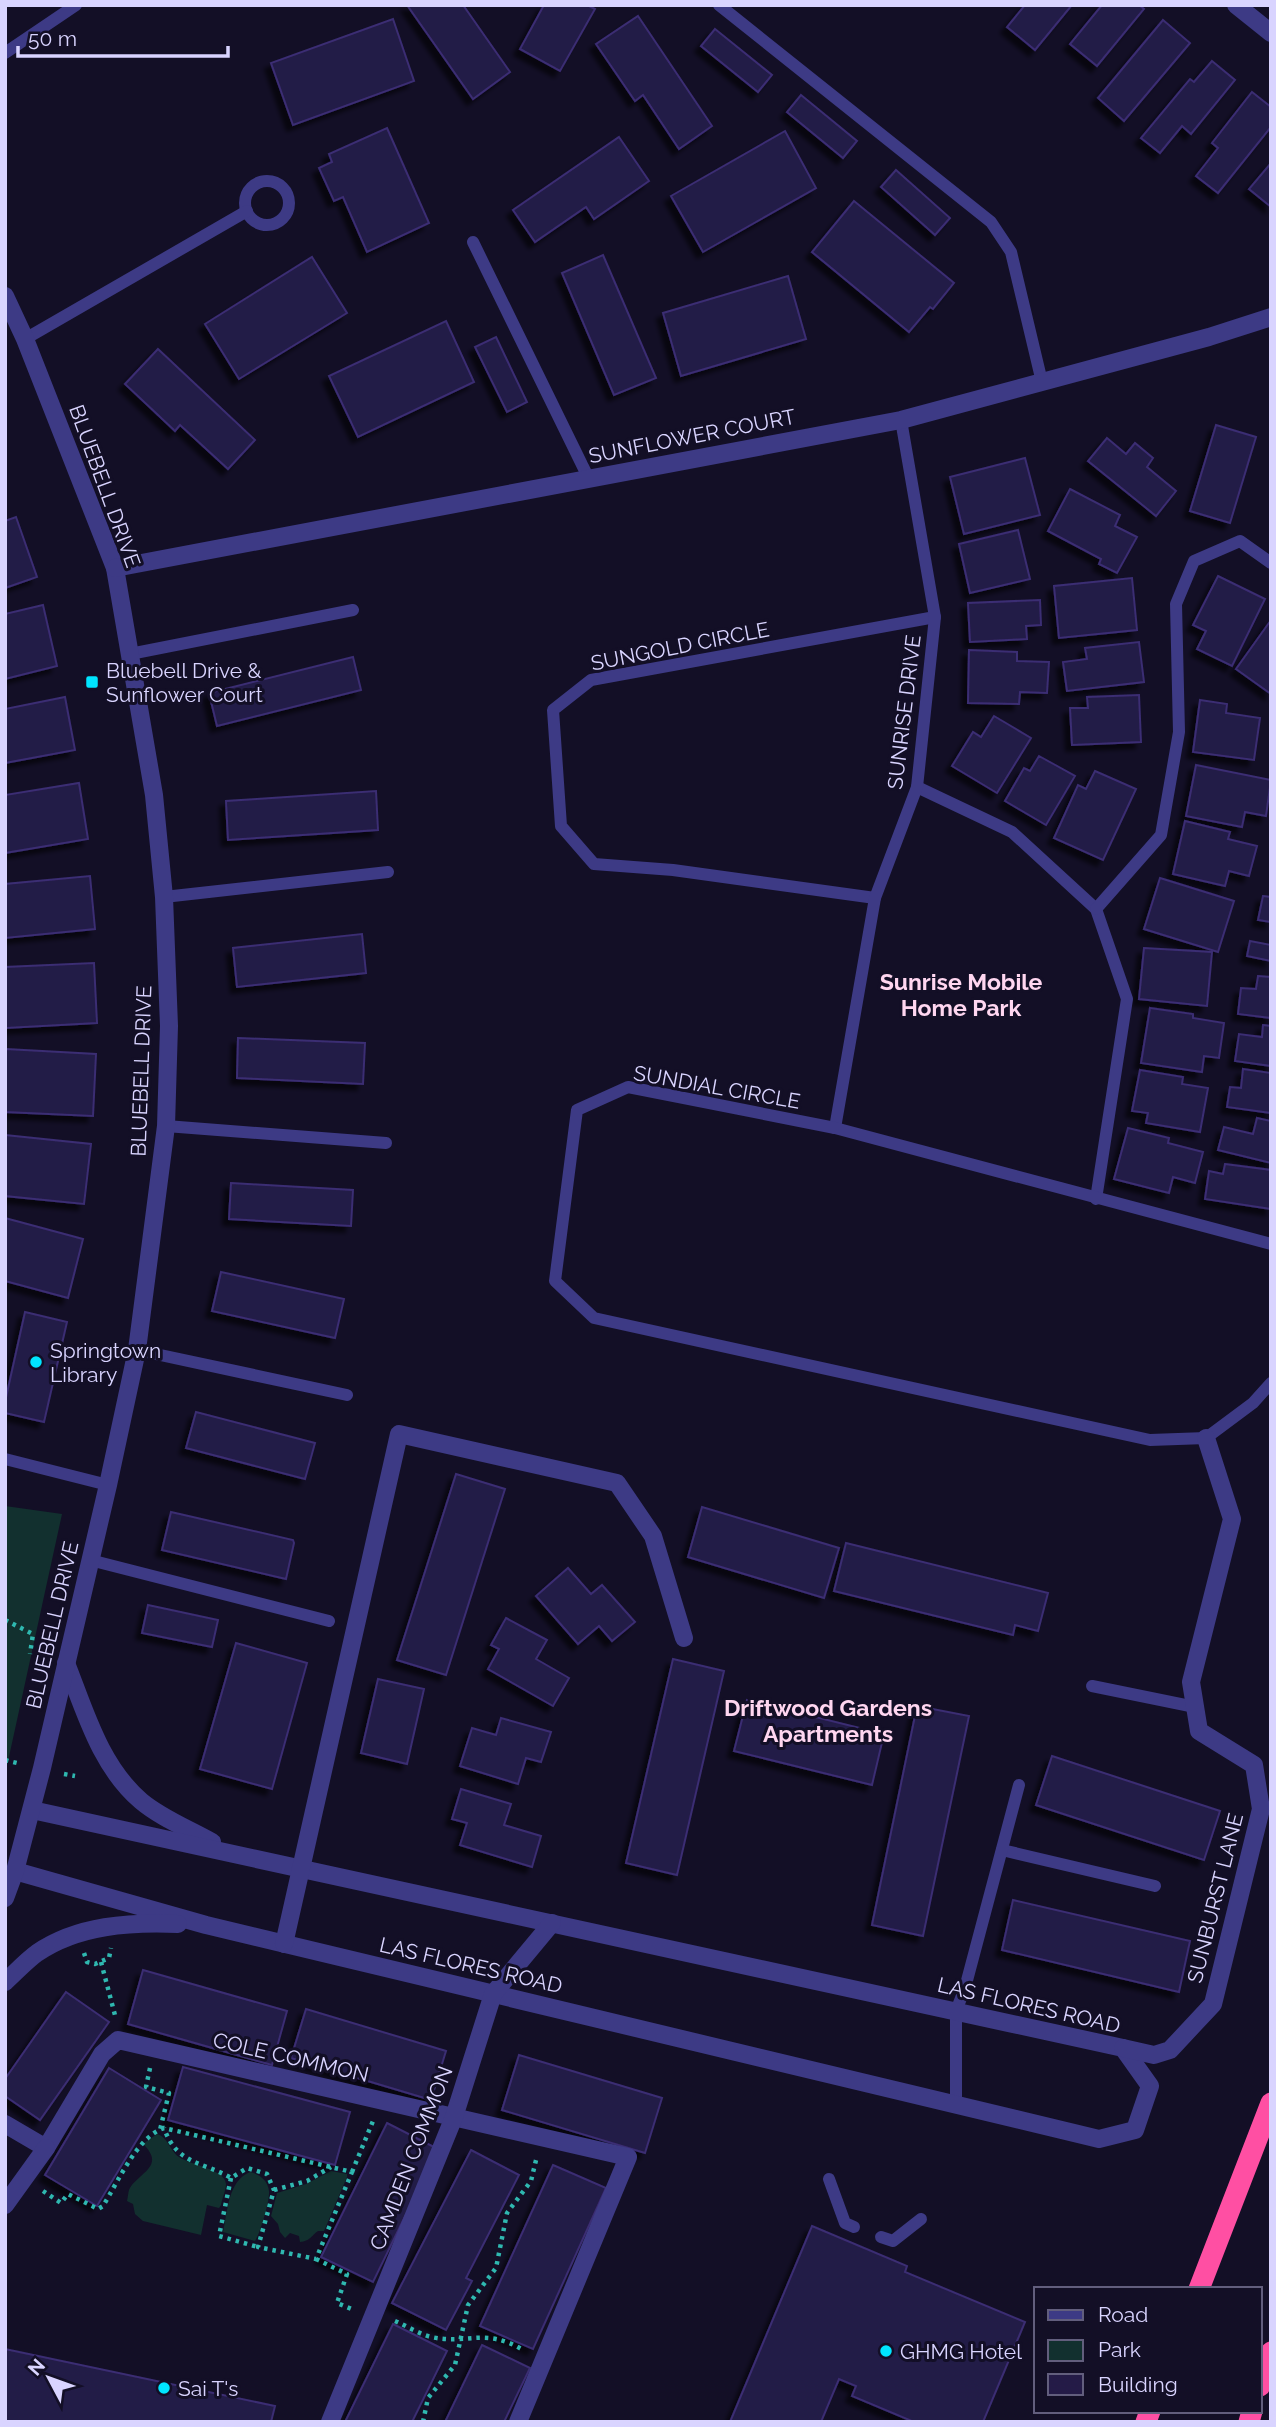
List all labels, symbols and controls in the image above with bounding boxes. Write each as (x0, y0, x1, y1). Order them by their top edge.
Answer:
scale bar (18, 14, 228, 58)
text: 50 m (28, 26, 77, 51)
street label: BLUEBELL DRIVE (64, 401, 146, 571)
street label: SUNFLOWER COURT (586, 404, 798, 468)
street label: SUNGOLD CIRCLE (589, 616, 771, 676)
street label: SUNRISE DRIVE (882, 633, 926, 791)
place label: Bluebell Drive & Sunflower Court (106, 658, 263, 707)
marker: Bluebell Drive & Sunflower Court (84, 674, 100, 690)
district label: Sunrise Mobile Home Park (880, 968, 1043, 1021)
street label: BLUEBELL DRIVE (126, 985, 156, 1157)
street label: SUNDIAL CIRCLE (632, 1060, 802, 1114)
place label: Springtown Library (50, 1338, 161, 1387)
marker: Springtown Library (28, 1354, 44, 1370)
street label: BLUEBELL DRIVE (21, 1539, 83, 1711)
district label: Driftwood Gardens Apartments (724, 1694, 932, 1747)
street label: SUNBURST LANE (1182, 1811, 1248, 1985)
street label: LAS FLORES ROAD (377, 1932, 565, 1998)
street label: LAS FLORES ROAD (935, 1972, 1123, 2038)
street label: COLE COMMON (211, 2027, 371, 2087)
street label: CAMDEN COMMON (364, 2062, 458, 2254)
legend (1034, 2287, 1262, 2413)
text: Road (1098, 2302, 1148, 2327)
text: Park (1098, 2337, 1141, 2362)
place label: GHMG Hotel (900, 2339, 1022, 2364)
north arrow (14, 2343, 84, 2413)
marker: GHMG Hotel (878, 2343, 894, 2359)
text: N (23, 2354, 49, 2380)
text: Building (1098, 2372, 1178, 2397)
place label: Sai T's (178, 2376, 238, 2401)
marker: Sai T's (156, 2380, 172, 2396)

